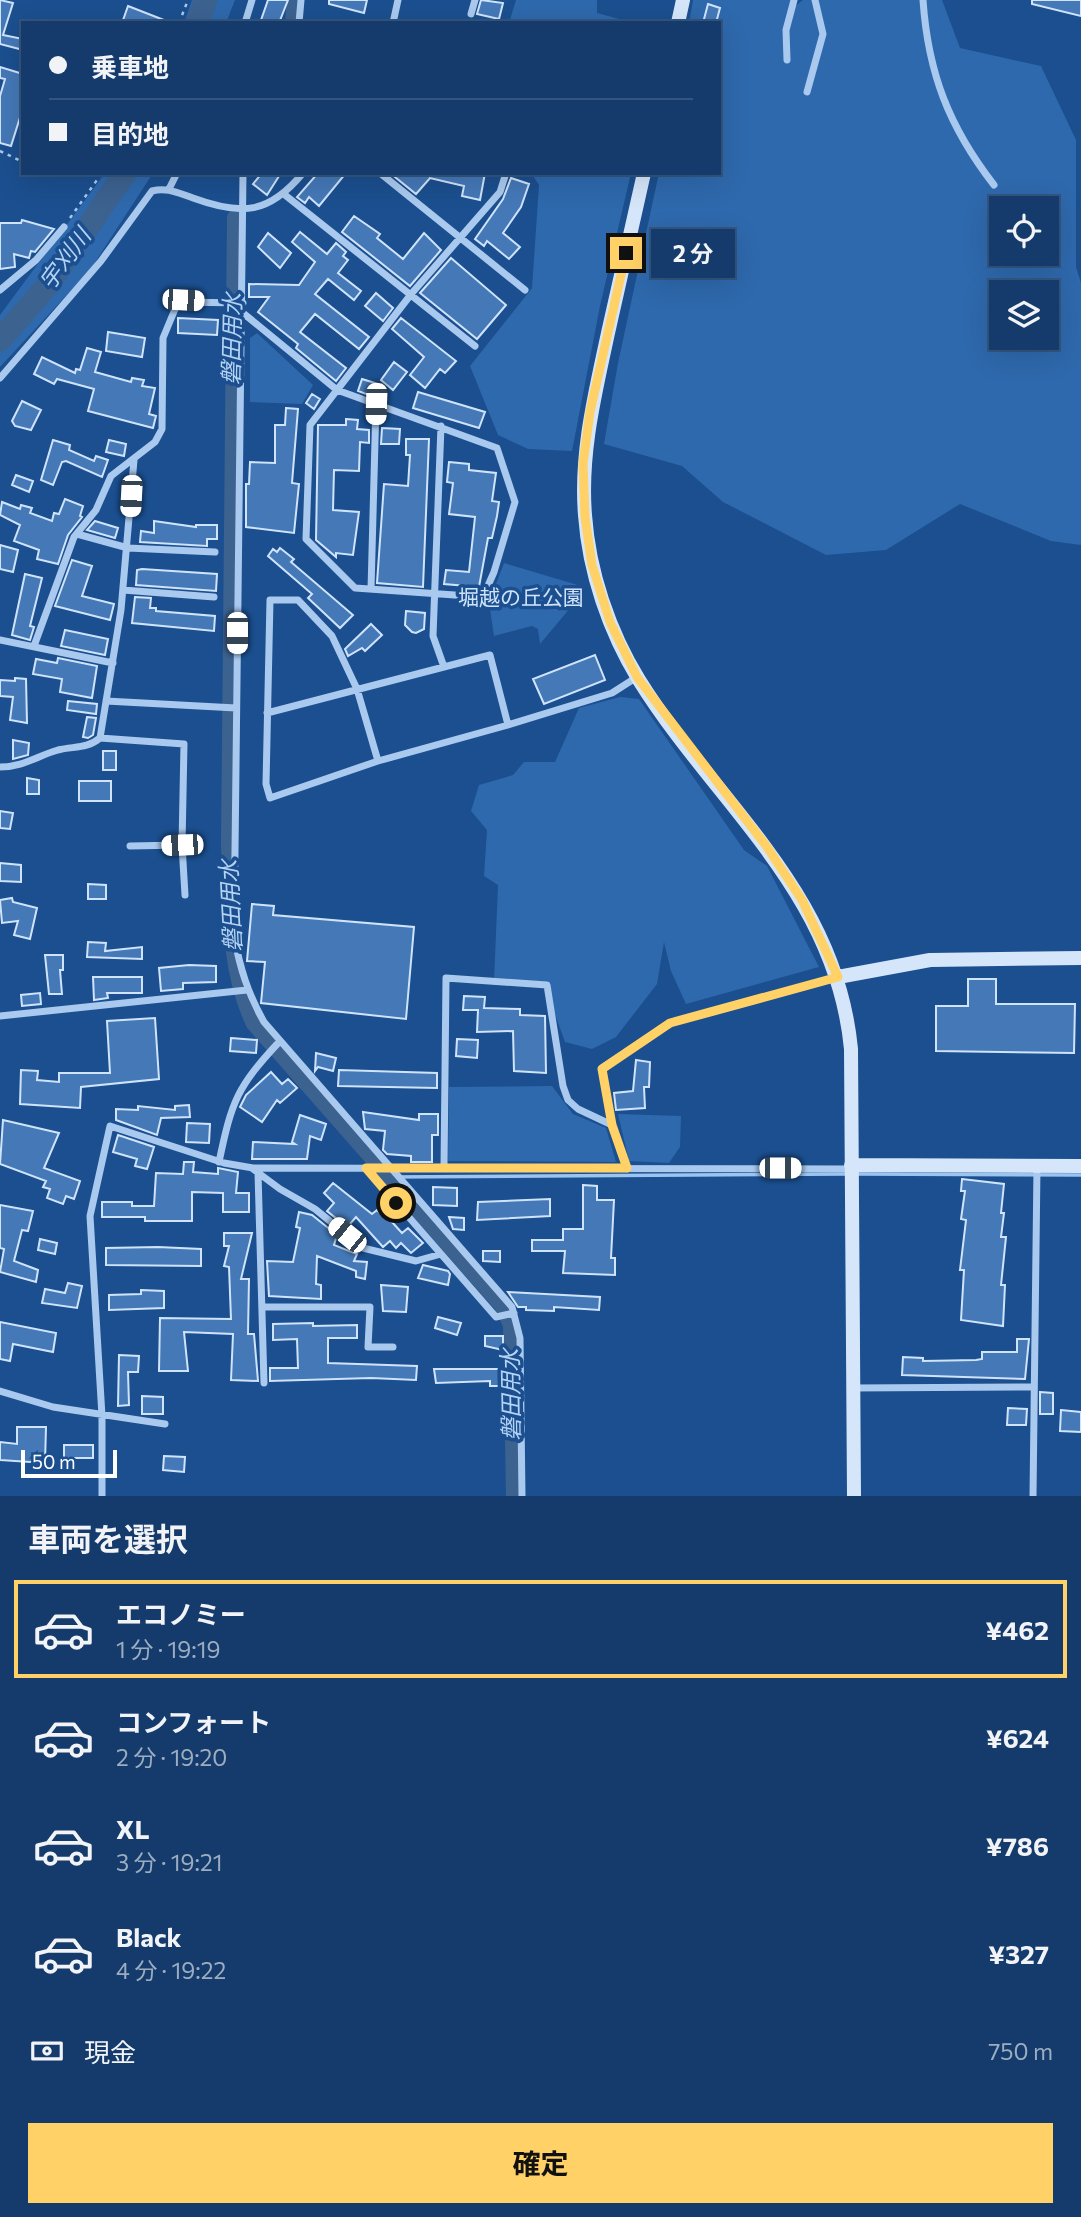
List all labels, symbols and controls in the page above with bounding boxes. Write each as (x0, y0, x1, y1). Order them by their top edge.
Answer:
text: 乗車地 (91, 51, 169, 82)
text: 目的地 (91, 118, 169, 149)
map controls (989, 196, 1059, 350)
button: locate (989, 196, 1059, 266)
water label: 宇刈川 (33, 220, 98, 295)
callout: 2 分 (650, 229, 734, 278)
route end (610, 237, 642, 269)
text: 2 分 (673, 239, 713, 267)
button: layers (989, 280, 1059, 350)
car (162, 288, 205, 312)
water label: 磐田用水 (216, 290, 246, 385)
car (365, 383, 388, 425)
car (120, 474, 143, 518)
park label: 堀越の丘公園 (458, 584, 584, 609)
car (227, 612, 248, 654)
car (161, 834, 204, 856)
water label: 磐田用水 (213, 856, 246, 953)
car (760, 1158, 802, 1179)
route start (380, 1187, 412, 1219)
car (325, 1214, 370, 1256)
water label: 磐田用水 (495, 1346, 525, 1441)
scale bar (21, 1447, 117, 1479)
text: 50 m (32, 1450, 76, 1473)
text: 車両を選択 (28, 1518, 188, 1558)
icon: car (32, 1598, 95, 1661)
text: エコノミー (116, 1598, 246, 1629)
text: ¥462 (985, 1614, 1049, 1645)
text: 1 分 · 19:19 (116, 1635, 221, 1663)
icon: car (32, 1706, 95, 1769)
text: コンフォート (116, 1706, 271, 1737)
text: ¥624 (986, 1722, 1049, 1753)
text: 2 分 · 19:20 (116, 1743, 227, 1771)
text: XL (116, 1813, 150, 1844)
icon: car (32, 1814, 95, 1877)
text: ¥786 (986, 1830, 1049, 1861)
text: 3 分 · 19:21 (116, 1848, 223, 1876)
text: Black (116, 1921, 182, 1952)
icon: car (32, 1922, 95, 1985)
text: ¥327 (988, 1938, 1049, 1969)
text: 4 分 · 19:22 (116, 1956, 226, 1984)
icon: cash (28, 2032, 66, 2070)
text: 現金 (84, 2036, 136, 2067)
text: 750 m (988, 2037, 1053, 2065)
button: 確定 (28, 2123, 1053, 2203)

